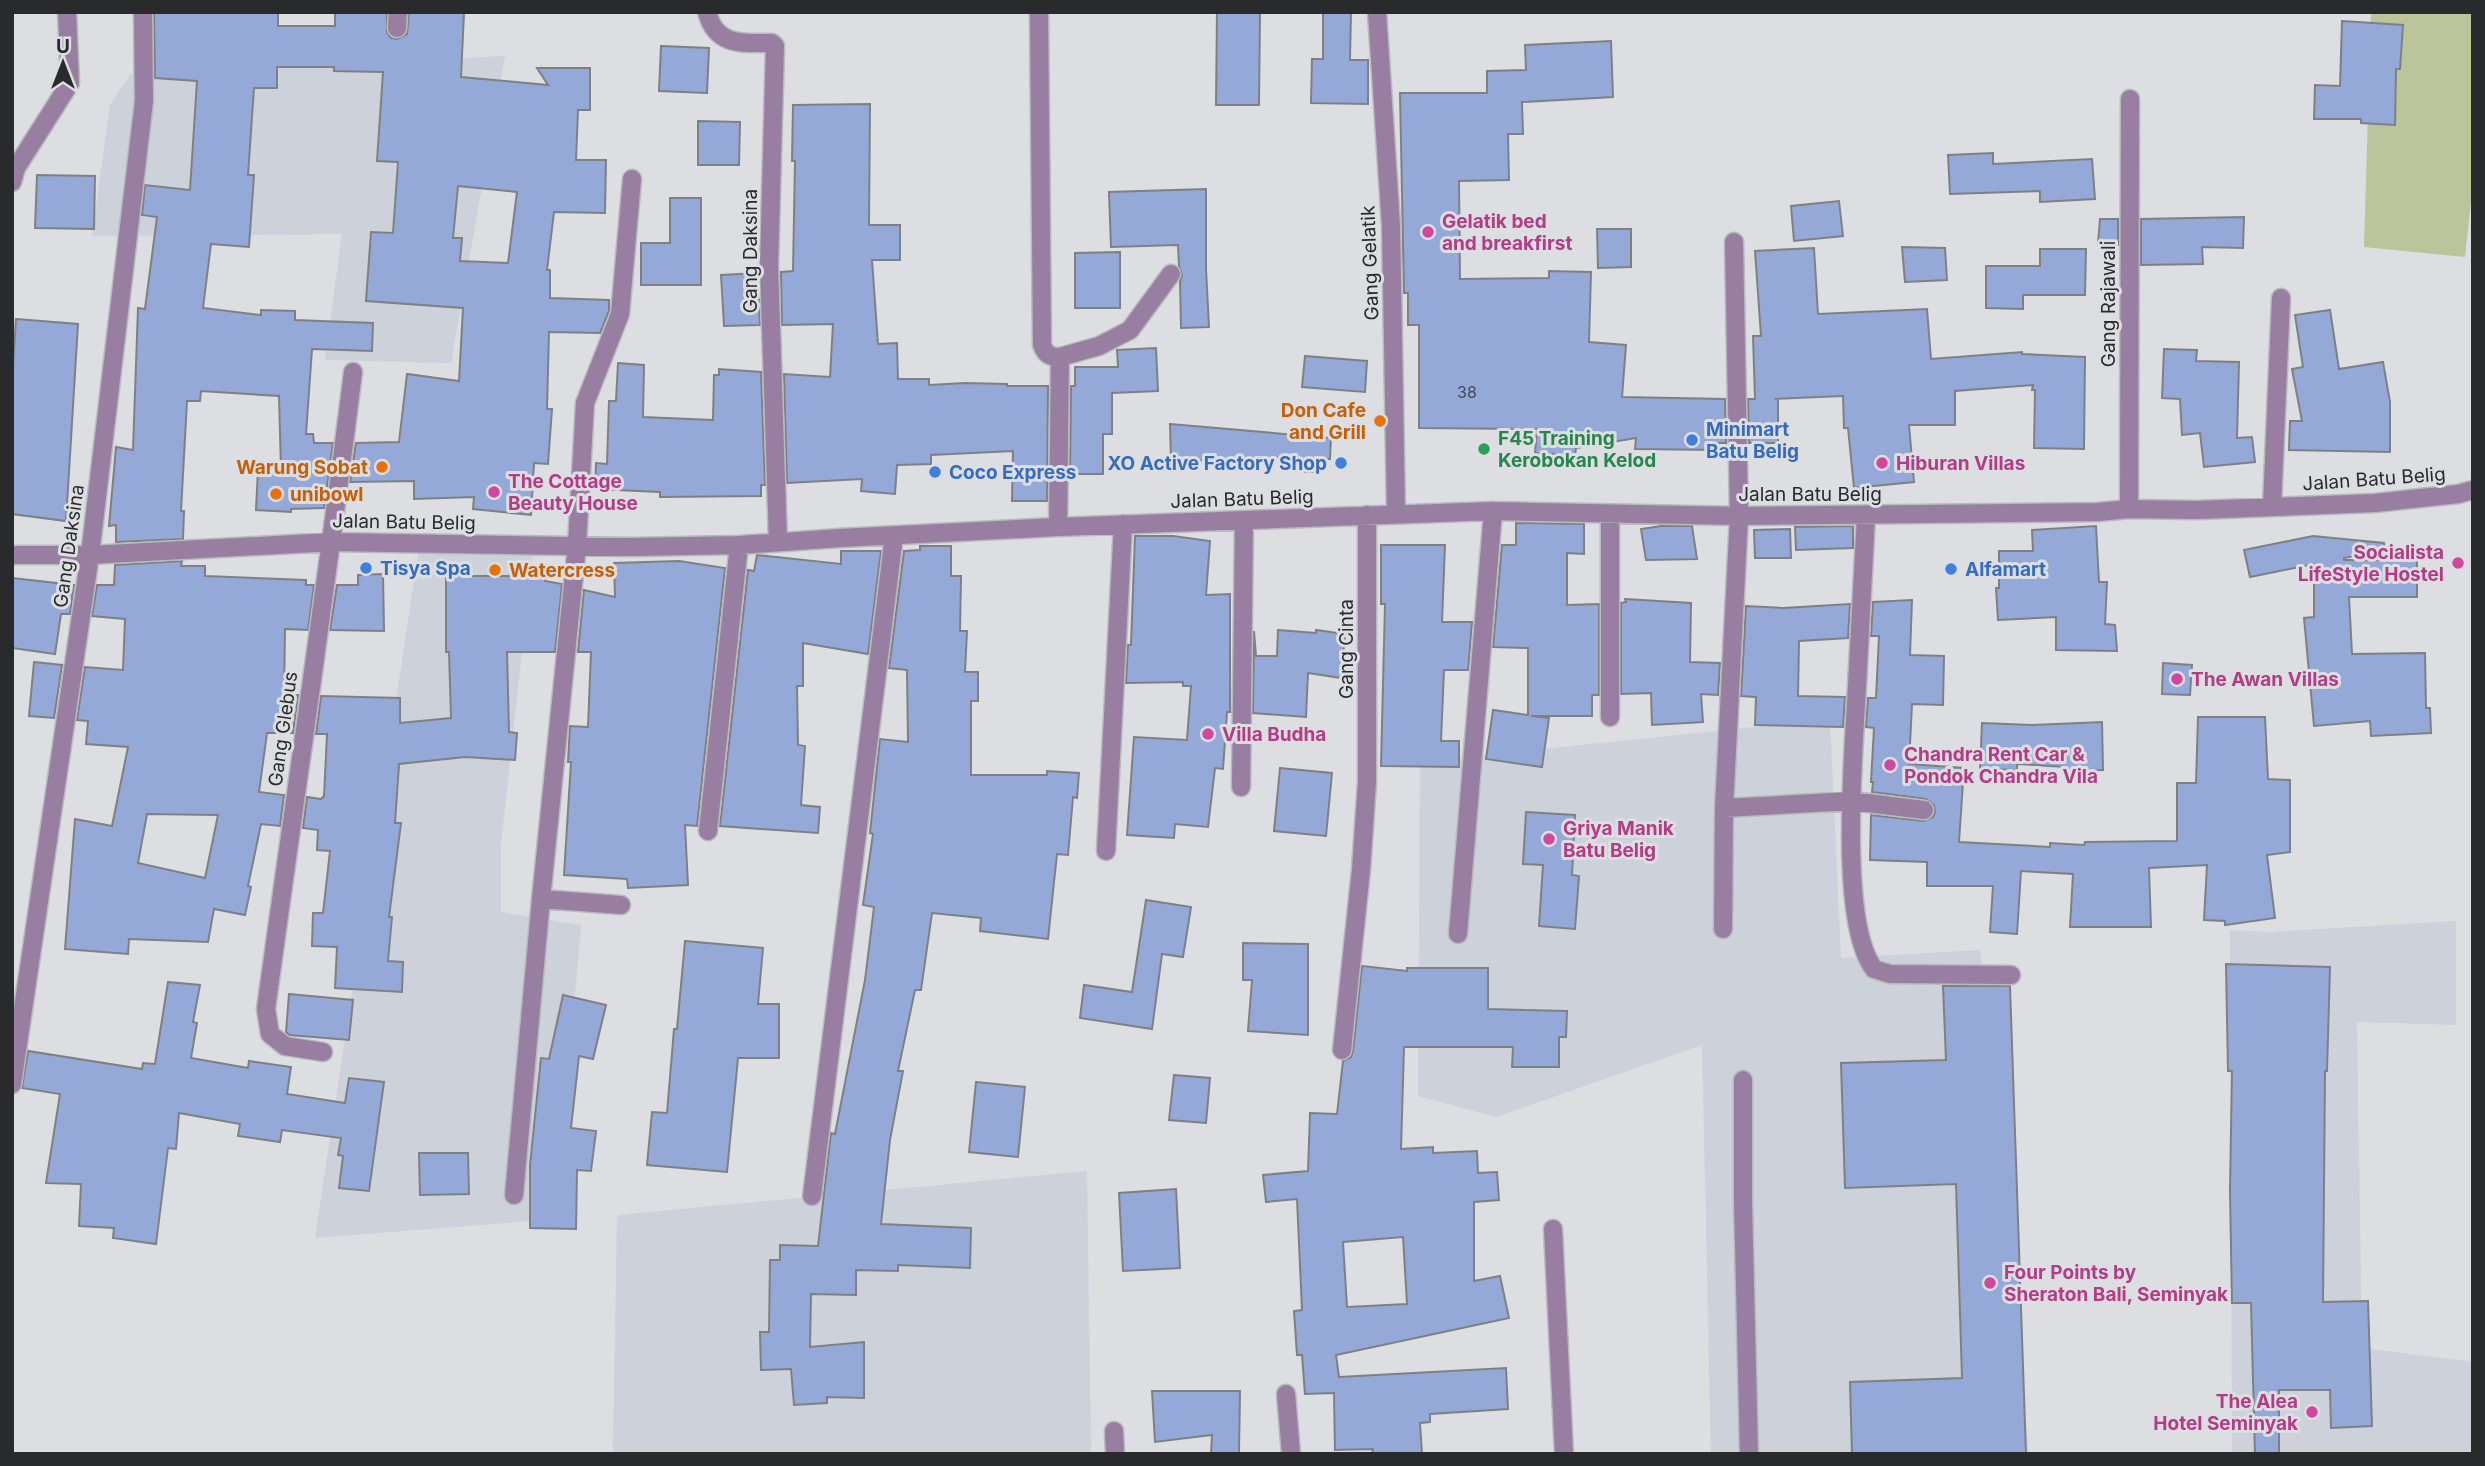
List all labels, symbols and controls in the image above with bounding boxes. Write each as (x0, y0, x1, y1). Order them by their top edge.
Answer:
north arrow (28, 28, 98, 98)
text: U (56, 35, 70, 58)
street label: Gang Daksina (739, 189, 762, 313)
street label: Gang Gelatik (1356, 205, 1383, 321)
place label: Gelatik bed and breakfirst (1442, 210, 1572, 255)
marker: Gelatik bed and breakfirst (1420, 224, 1436, 240)
street label: Gang Rajawali (2097, 241, 2120, 367)
house number: 38 (1457, 382, 1477, 402)
place label: Don Cafe and Grill (1281, 399, 1366, 444)
marker: Don Cafe and Grill (1372, 413, 1388, 429)
place label: Minimart Batu Belig (1706, 418, 1799, 463)
place label: F45 Training Kerobokan Kelod (1498, 427, 1656, 472)
marker: Minimart Batu Belig (1684, 432, 1700, 448)
marker: F45 Training Kerobokan Kelod (1476, 441, 1492, 457)
place label: XO Active Factory Shop (1108, 452, 1327, 475)
place label: Hiburan Villas (1896, 452, 2025, 475)
marker: XO Active Factory Shop (1333, 455, 1349, 471)
marker: Hiburan Villas (1874, 455, 1890, 471)
place label: Warung Sobat (236, 456, 368, 479)
marker: Warung Sobat (374, 459, 390, 475)
place label: Coco Express (949, 461, 1076, 484)
street label: Jalan Batu Belig (2302, 463, 2446, 495)
marker: Coco Express (927, 464, 943, 480)
place label: The Cottage Beauty House (508, 470, 638, 515)
street label: Gang Daksina (49, 483, 89, 609)
place label: unibowl (290, 483, 363, 506)
street label: Jalan Batu Belig (1738, 483, 1882, 506)
marker: The Cottage Beauty House (486, 484, 502, 500)
street label: Jalan Batu Belig (1170, 485, 1314, 513)
marker: unibowl (268, 486, 284, 502)
street label: Jalan Batu Belig (332, 509, 476, 535)
place label: Socialista LifeStyle Hostel (2298, 541, 2444, 586)
marker: Socialista LifeStyle Hostel (2450, 555, 2466, 571)
place label: Tisya Spa (380, 557, 471, 580)
place label: Alfamart (1965, 558, 2046, 581)
place label: Watercress (509, 559, 615, 582)
marker: Tisya Spa (358, 560, 374, 576)
marker: Alfamart (1943, 561, 1959, 577)
marker: Watercress (487, 562, 503, 578)
street label: Gang Cinta (1335, 599, 1358, 699)
place label: The Awan Villas (2191, 668, 2339, 691)
street label: Gang Glebus (264, 670, 302, 788)
marker: The Awan Villas (2169, 671, 2185, 687)
place label: Villa Budha (1222, 723, 1326, 746)
marker: Villa Budha (1200, 726, 1216, 742)
place label: Chandra Rent Car & Pondok Chandra Vila (1904, 743, 2098, 788)
marker: Chandra Rent Car & Pondok Chandra Vila (1882, 757, 1898, 773)
place label: Griya Manik Batu Belig (1563, 817, 1674, 862)
marker: Griya Manik Batu Belig (1541, 831, 1557, 847)
place label: Four Points by Sheraton Bali, Seminyak (2004, 1261, 2228, 1306)
marker: Four Points by Sheraton Bali, Seminyak (1982, 1275, 1998, 1291)
place label: The Alea Hotel Seminyak (2153, 1390, 2298, 1435)
marker: The Alea Hotel Seminyak (2304, 1404, 2320, 1420)

